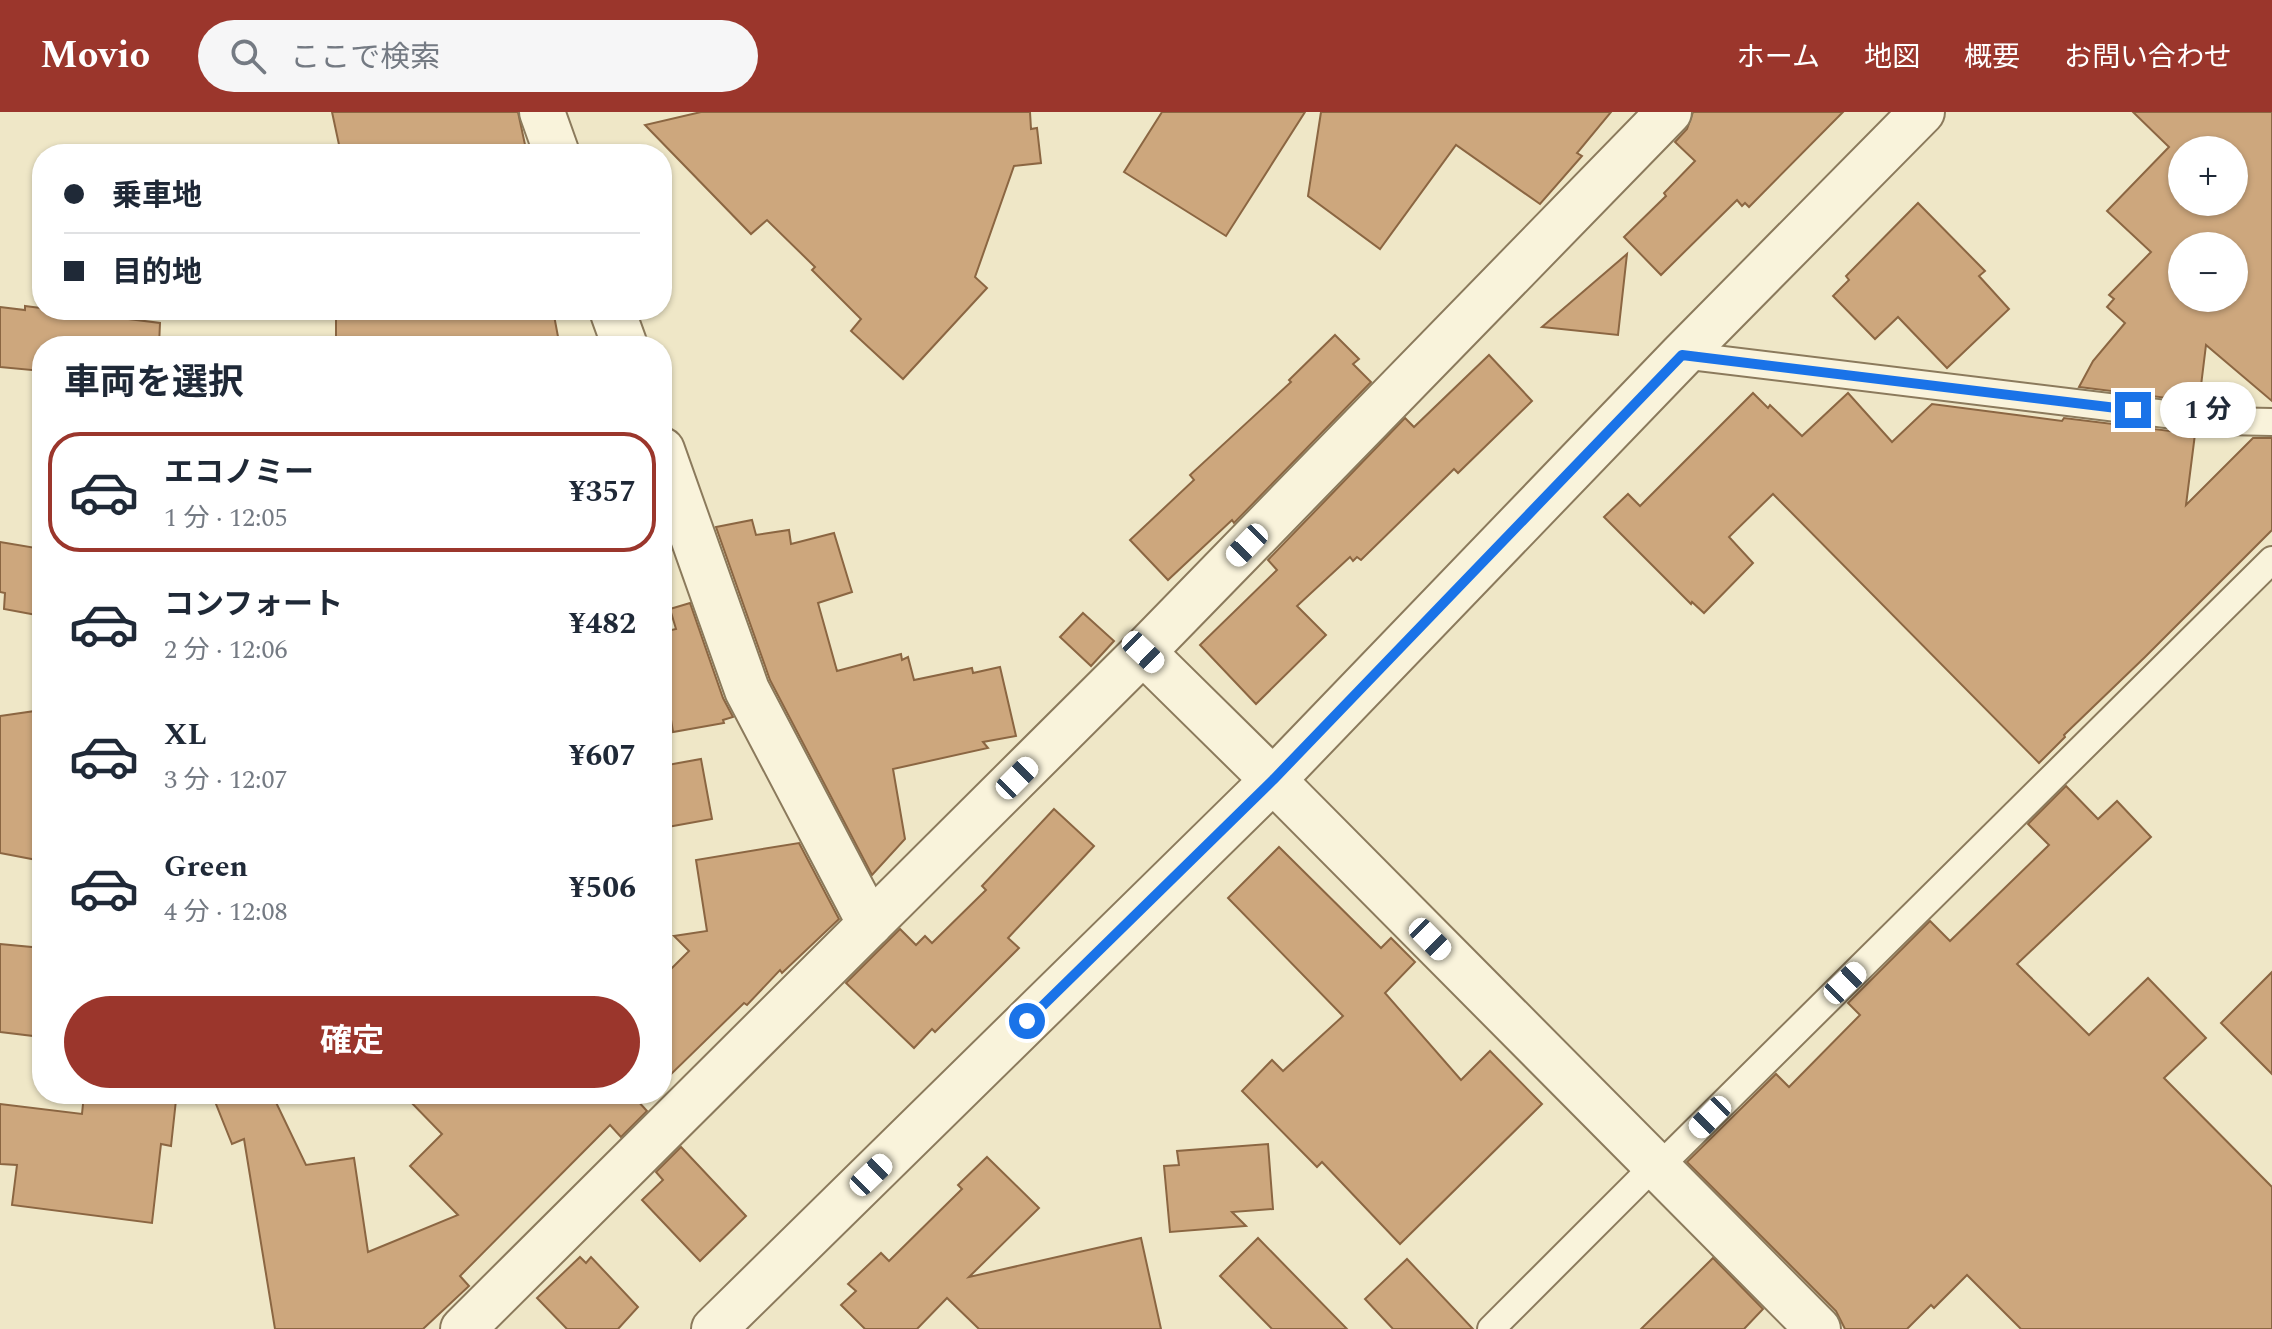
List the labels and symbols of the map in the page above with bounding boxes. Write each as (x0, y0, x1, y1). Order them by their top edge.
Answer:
callout: 1 分 (2161, 382, 2257, 438)
route end (2115, 392, 2151, 428)
car (1222, 519, 1272, 571)
car (1117, 627, 1169, 677)
car (992, 753, 1042, 803)
car (1405, 914, 1455, 964)
car (1819, 958, 1871, 1008)
route start (1009, 1003, 1045, 1039)
car (1685, 1092, 1735, 1142)
car (845, 1150, 897, 1200)

